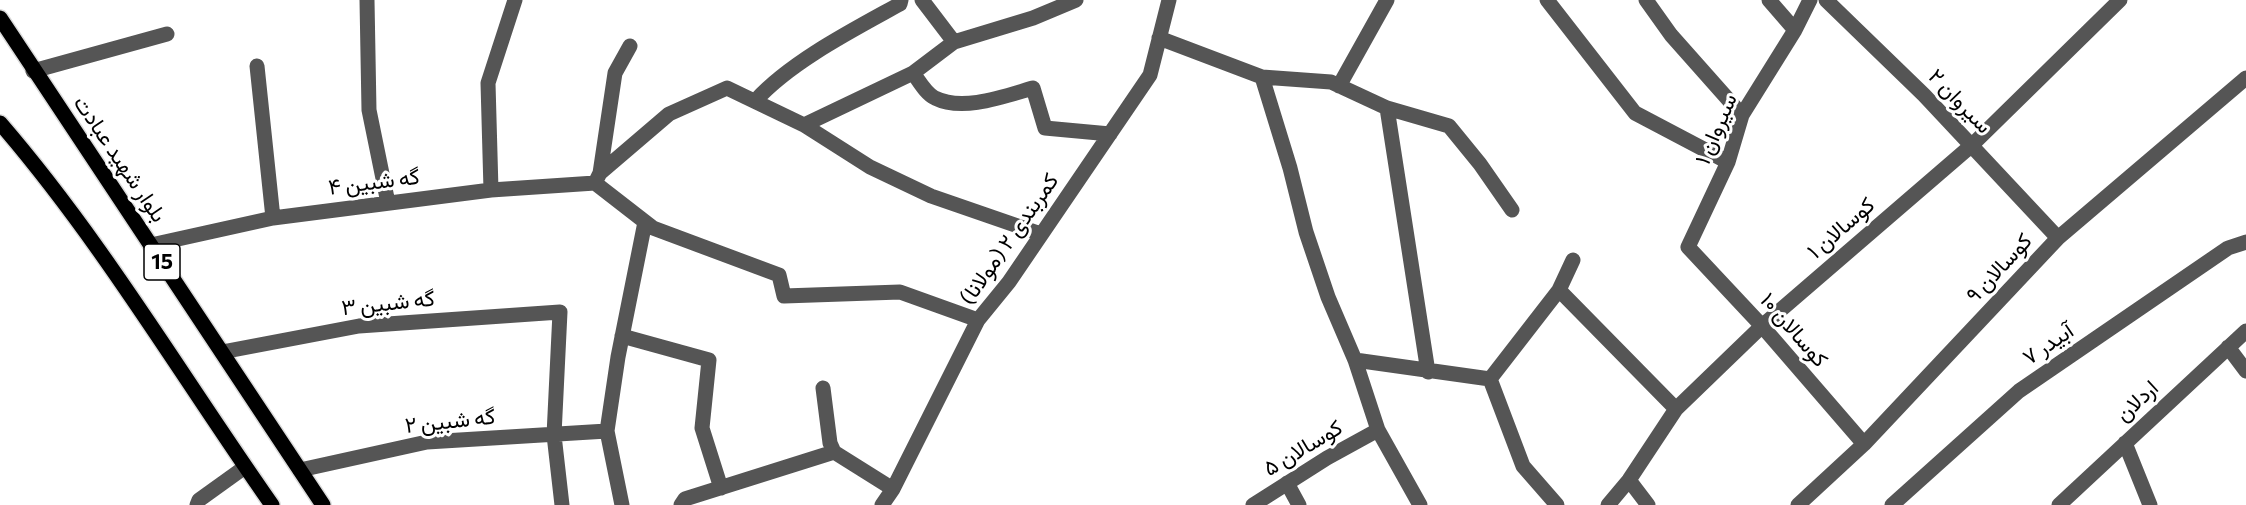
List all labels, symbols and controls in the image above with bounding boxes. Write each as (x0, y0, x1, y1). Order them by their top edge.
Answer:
street label: سیروان ۲ (1923, 63, 1997, 139)
street label: سیروان ۱ (1689, 90, 1743, 168)
street label: بلوار شهید عبادت (68, 91, 172, 227)
street label: گه شبین ۴ (327, 163, 421, 201)
street label: کمربندی ۲ (مولانا) (954, 168, 1064, 310)
street label: کوسالان ۱ (1802, 192, 1880, 264)
street label: کوسالان ۹ (1960, 228, 2038, 308)
road number: 15 (144, 244, 180, 280)
street label: گه شبین ۳ (340, 285, 436, 321)
street label: کوسالان ۱۰ (1755, 287, 1833, 373)
street label: آبیدر ۷ (2017, 317, 2079, 371)
street label: اردلان (2110, 375, 2164, 427)
street label: گه شبین ۲ (404, 403, 496, 439)
street label: کوسالان ۵ (1259, 414, 1347, 482)

